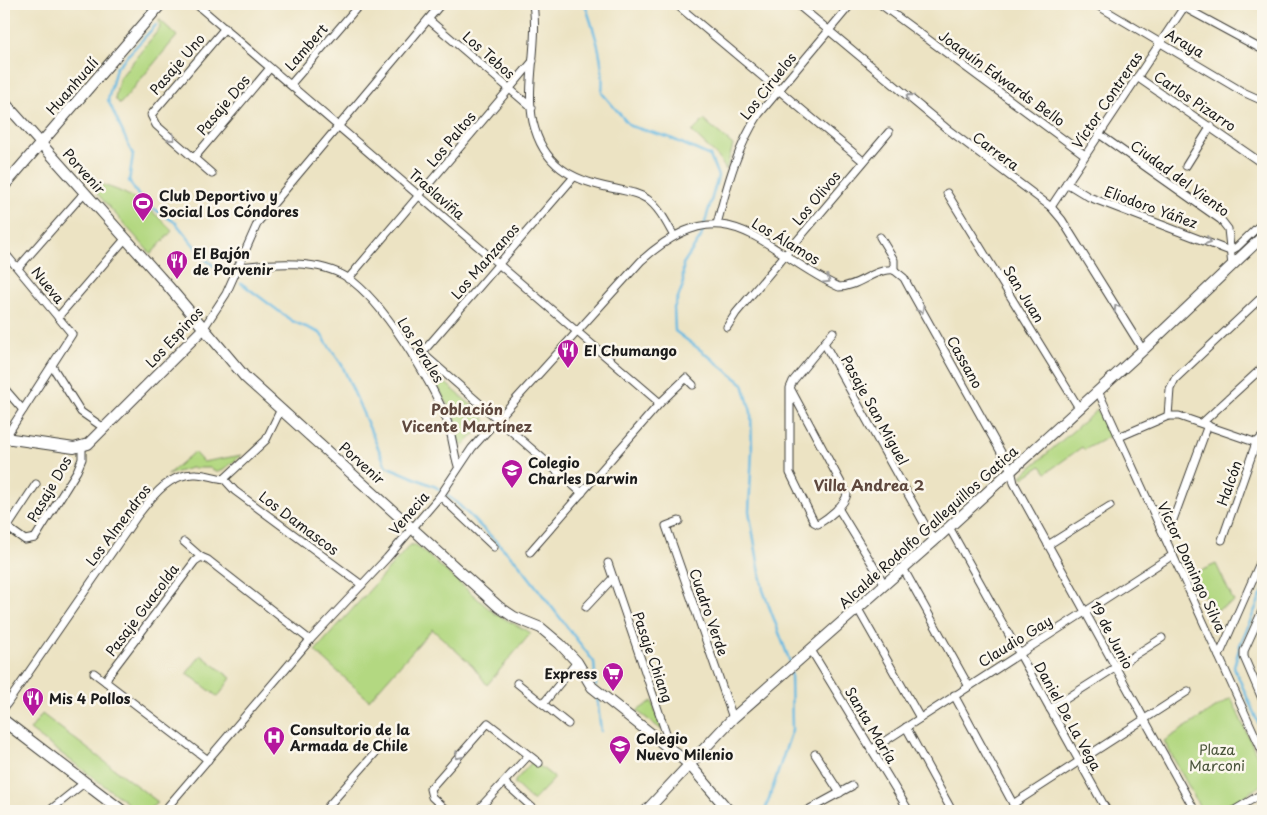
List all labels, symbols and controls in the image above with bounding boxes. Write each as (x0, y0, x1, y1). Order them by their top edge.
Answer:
street label: Lambert (280, 19, 333, 75)
street label: Araya (1162, 23, 1209, 63)
street label: Joaquín Edwards Bello (935, 25, 1070, 131)
street label: Los Tebos (458, 26, 520, 84)
street label: Pasaje Uno (144, 29, 210, 99)
street label: Víctor Contreras (1067, 47, 1147, 153)
street label: Los Ciruelos (735, 48, 801, 124)
street label: Huanhualí (41, 53, 103, 119)
street label: Carlos Pizarro (1150, 66, 1241, 136)
street label: Pasaje Dos (191, 70, 255, 140)
one-way arrow (905, 93, 914, 102)
street label: Los Paltos (422, 107, 480, 171)
street label: Carrera (968, 126, 1024, 176)
one-way arrow (166, 133, 175, 142)
street label: Ciudad del Viento (1126, 135, 1234, 221)
street label: Porvenir (58, 143, 111, 199)
street label: Traslaviña (404, 164, 470, 224)
street label: Los Olivos (787, 166, 845, 230)
street label: Eliodoro Yáñez (1102, 180, 1201, 234)
place label: Club Deportivo y Social Los Cóndores (159, 185, 299, 222)
sports icon: Club Deportivo y Social Los Cóndores (131, 191, 155, 222)
street label: Los Álamos (748, 212, 824, 270)
street label: Los Manzanos (446, 218, 524, 304)
one-way arrow (1203, 235, 1212, 245)
place label: El Bajón de Porvenir (193, 243, 274, 280)
restaurant icon: El Bajón de Porvenir (165, 249, 189, 280)
street label: San Juan (998, 261, 1050, 327)
street label: Nueva (27, 262, 70, 308)
one-way arrow (821, 274, 830, 284)
street label: Los Espinos (140, 302, 208, 372)
one-way arrow (915, 304, 925, 313)
one-way arrow (1114, 305, 1124, 314)
street label: Los Perales (393, 313, 449, 387)
street label: Cassano (942, 332, 988, 392)
restaurant icon: El Chumango (556, 338, 580, 369)
place label: El Chumango (584, 340, 677, 361)
street label: Pasaje San Miguel (836, 351, 914, 469)
district label: Población Vicente Martínez (402, 397, 532, 437)
street label: Porvenir (334, 437, 390, 490)
street label: Alcalde Rodolfo Galleguillos Gatica (834, 441, 1022, 613)
street label: Pasaje Dos (22, 452, 76, 526)
place label: Colegio Charles Darwin (528, 452, 638, 489)
street label: Halcón (1211, 457, 1247, 509)
school or university icon: Colegio Charles Darwin (500, 458, 524, 489)
district label: Villa Andrea 2 (814, 473, 925, 496)
street label: Los Almendros (80, 480, 156, 570)
street label: Los Damascos (255, 486, 343, 560)
street label: Venecia (384, 486, 434, 539)
street label: Víctor Domingo Silva (1153, 498, 1232, 637)
street label: Pasaje Guacolda (100, 559, 184, 661)
street label: Cuadro Verde (684, 565, 734, 659)
street label: 19 de Junio (1085, 597, 1139, 673)
street label: Pasaje Chiang (628, 609, 678, 705)
street label: Claudio Gay (974, 610, 1056, 672)
street label: Daniel De La Vega (1029, 658, 1107, 775)
supermarket icon: Express (601, 661, 625, 692)
place label: Express (545, 663, 597, 684)
street label: Santa María (840, 683, 902, 767)
restaurant icon: Mis 4 Pollos (21, 686, 45, 717)
place label: Mis 4 Pollos (49, 688, 131, 709)
place label: Consultorio de la Armada de Chile (289, 719, 410, 756)
hospital icon: Consultorio de la Armada de Chile (262, 725, 286, 756)
place label: Colegio Nuevo Milenio (636, 728, 733, 765)
school or university icon: Colegio Nuevo Milenio (608, 734, 632, 765)
park label: Plaza Marconi (1189, 739, 1245, 776)
one-way arrow (455, 751, 464, 760)

